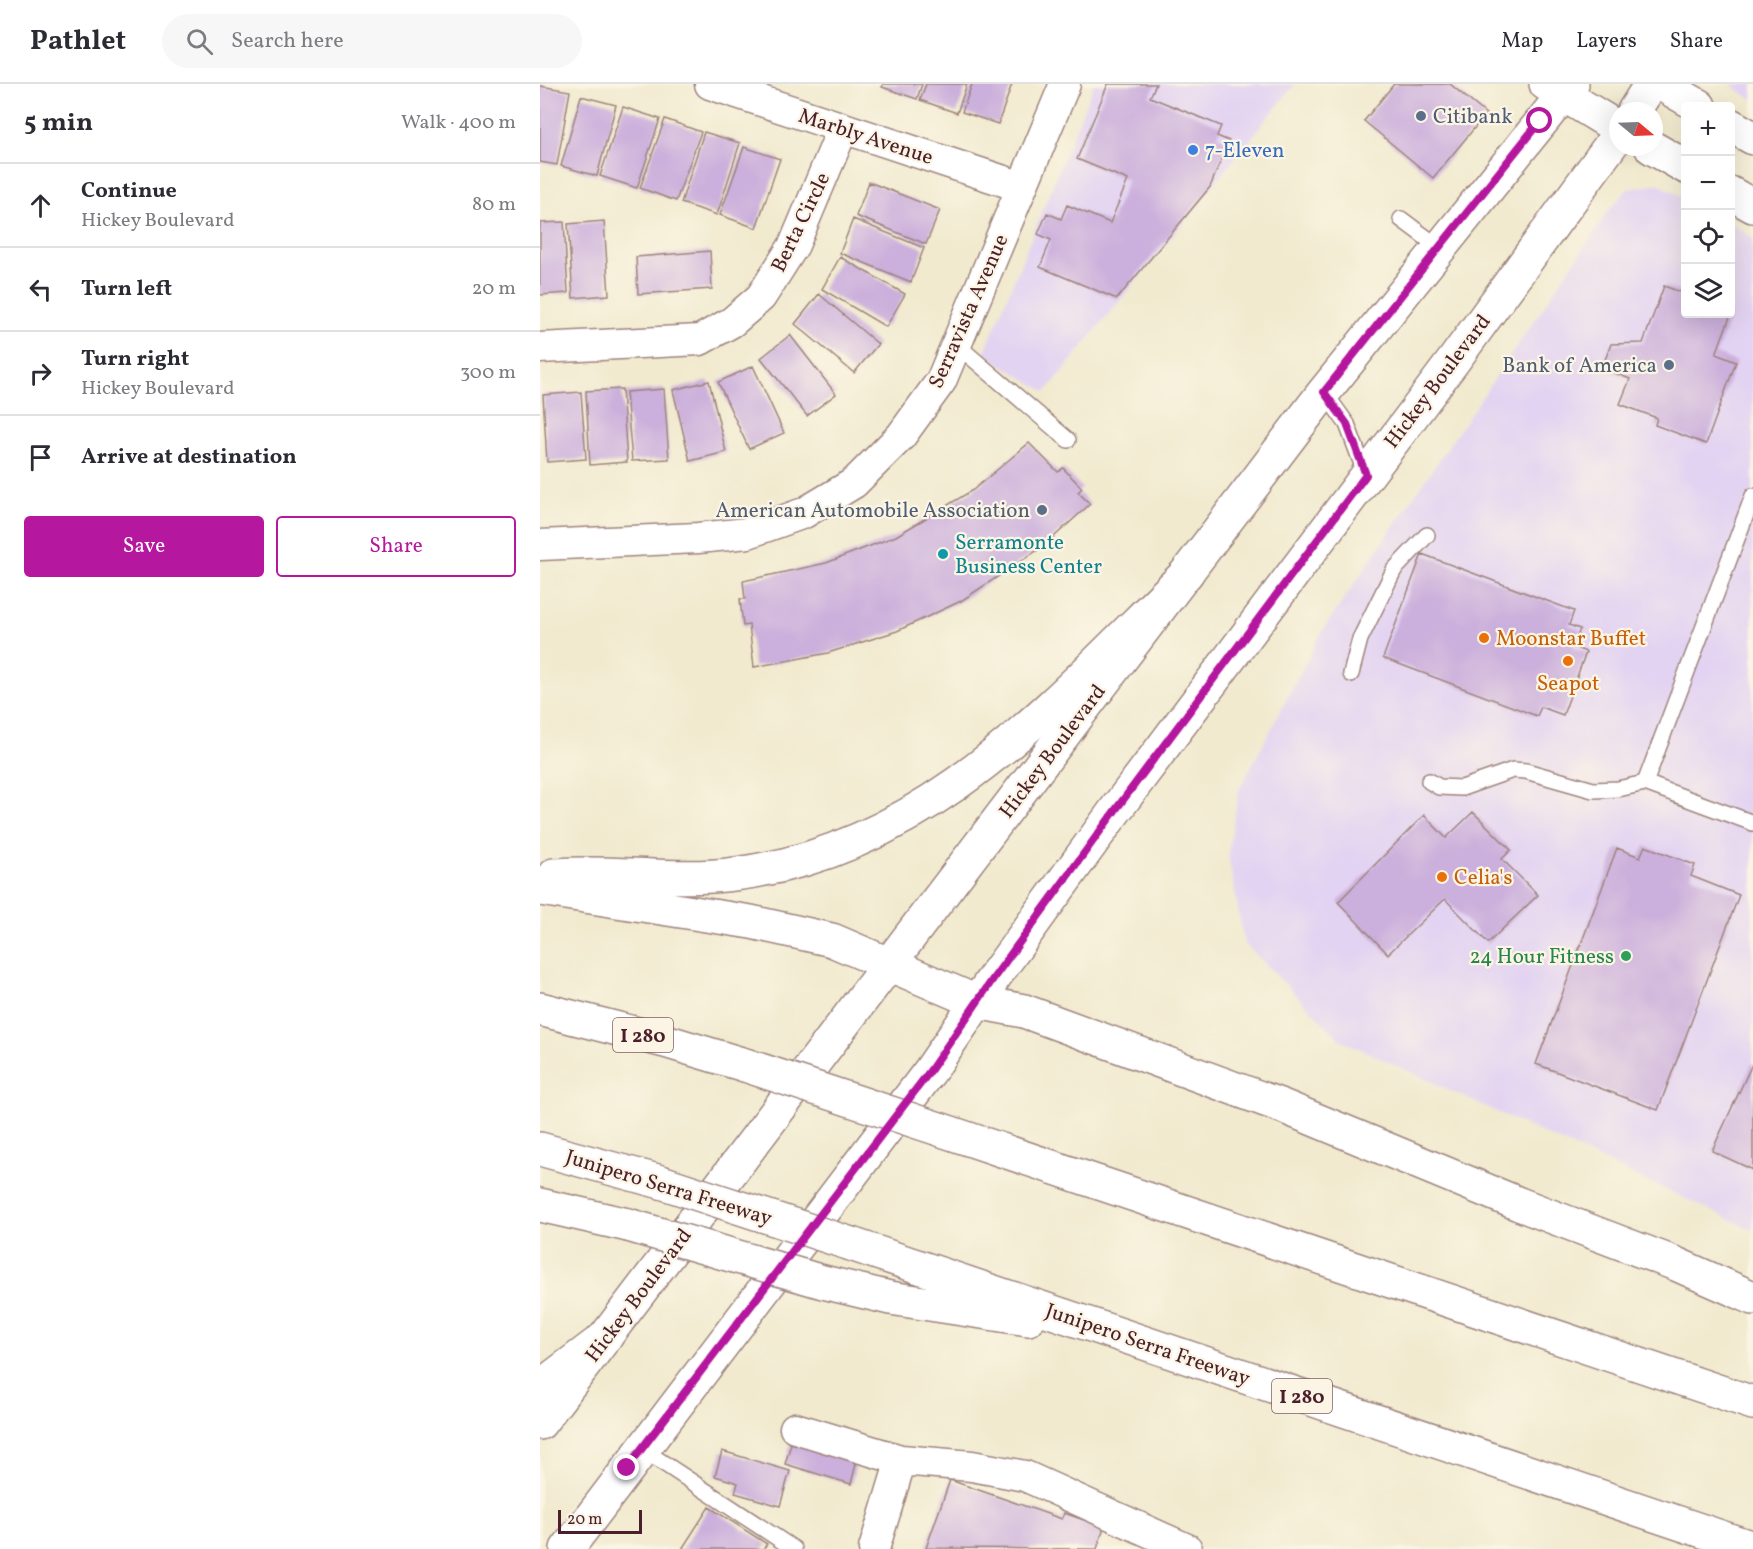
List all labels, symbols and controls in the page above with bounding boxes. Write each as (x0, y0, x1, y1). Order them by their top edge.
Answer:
search box (162, 14, 582, 68)
text: Pathlet (30, 22, 126, 61)
icon: search (183, 25, 216, 58)
text: Search here (231, 26, 344, 57)
text: Map (1501, 27, 1543, 56)
text: Layers (1576, 27, 1637, 56)
text: Share (1670, 27, 1723, 56)
street label: Marbly Avenue (794, 102, 937, 173)
north arrow (1609, 102, 1663, 156)
map controls (1681, 102, 1735, 318)
button: + (1681, 102, 1735, 156)
place label: Citibank (1433, 103, 1513, 132)
text: 5 min (24, 105, 93, 141)
route start (1526, 107, 1552, 133)
text: Walk · 400 m (401, 109, 516, 137)
marker: Citibank (1414, 109, 1428, 123)
place label: 7-Eleven (1205, 137, 1285, 166)
marker: 7-Eleven (1186, 143, 1200, 157)
button: − (1681, 156, 1735, 210)
street label: Berta Circle (765, 168, 838, 277)
text: Continue (81, 176, 177, 207)
icon: ahead (24, 189, 57, 222)
text: 80 m (472, 191, 516, 219)
text: Hickey Boulevard (81, 207, 234, 235)
button: locate (1681, 210, 1735, 264)
street label: Serravista Avenue (922, 230, 1016, 393)
button: layers (1681, 264, 1735, 318)
icon: left (24, 273, 57, 306)
text: Turn left (81, 274, 172, 305)
text: 20 m (472, 275, 516, 303)
street label: Hickey Boulevard (1378, 309, 1498, 455)
text: Turn right (81, 344, 189, 375)
place label: Bank of America (1502, 352, 1657, 381)
icon: right (24, 357, 57, 390)
marker: Bank of America (1662, 358, 1676, 372)
text: 300 m (460, 359, 516, 387)
text: Hickey Boulevard (81, 375, 234, 403)
icon: arrive (24, 441, 57, 474)
text: Arrive at destination (81, 442, 297, 473)
place label: American Automobile Association (715, 497, 1030, 526)
marker: American Automobile Association (1035, 503, 1049, 517)
button: Save (24, 516, 264, 577)
button: Share (276, 516, 516, 577)
place label: Serramonte Business Center (955, 529, 1102, 582)
marker: Serramonte Business Center (936, 547, 950, 561)
place label: Moonstar Buffet (1496, 625, 1646, 654)
marker: Moonstar Buffet (1477, 631, 1491, 645)
marker: Seapot (1561, 654, 1575, 668)
place label: Seapot (1537, 670, 1599, 699)
street label: Hickey Boulevard (993, 679, 1113, 825)
place label: Celia's (1454, 864, 1512, 893)
marker: Celia's (1435, 870, 1449, 884)
place label: 24 Hour Fitness (1469, 943, 1614, 972)
marker: 24 Hour Fitness (1619, 949, 1633, 963)
road number: I 280 (613, 1018, 673, 1052)
street label: Junipero Serra Freeway (562, 1143, 776, 1234)
street label: Hickey Boulevard (579, 1223, 699, 1369)
street label: Junipero Serra Freeway (1041, 1297, 1254, 1394)
road number: I 280 (1272, 1379, 1332, 1413)
route end (613, 1454, 639, 1480)
scale bar (558, 1507, 642, 1534)
text: 20 m (567, 1509, 602, 1531)

